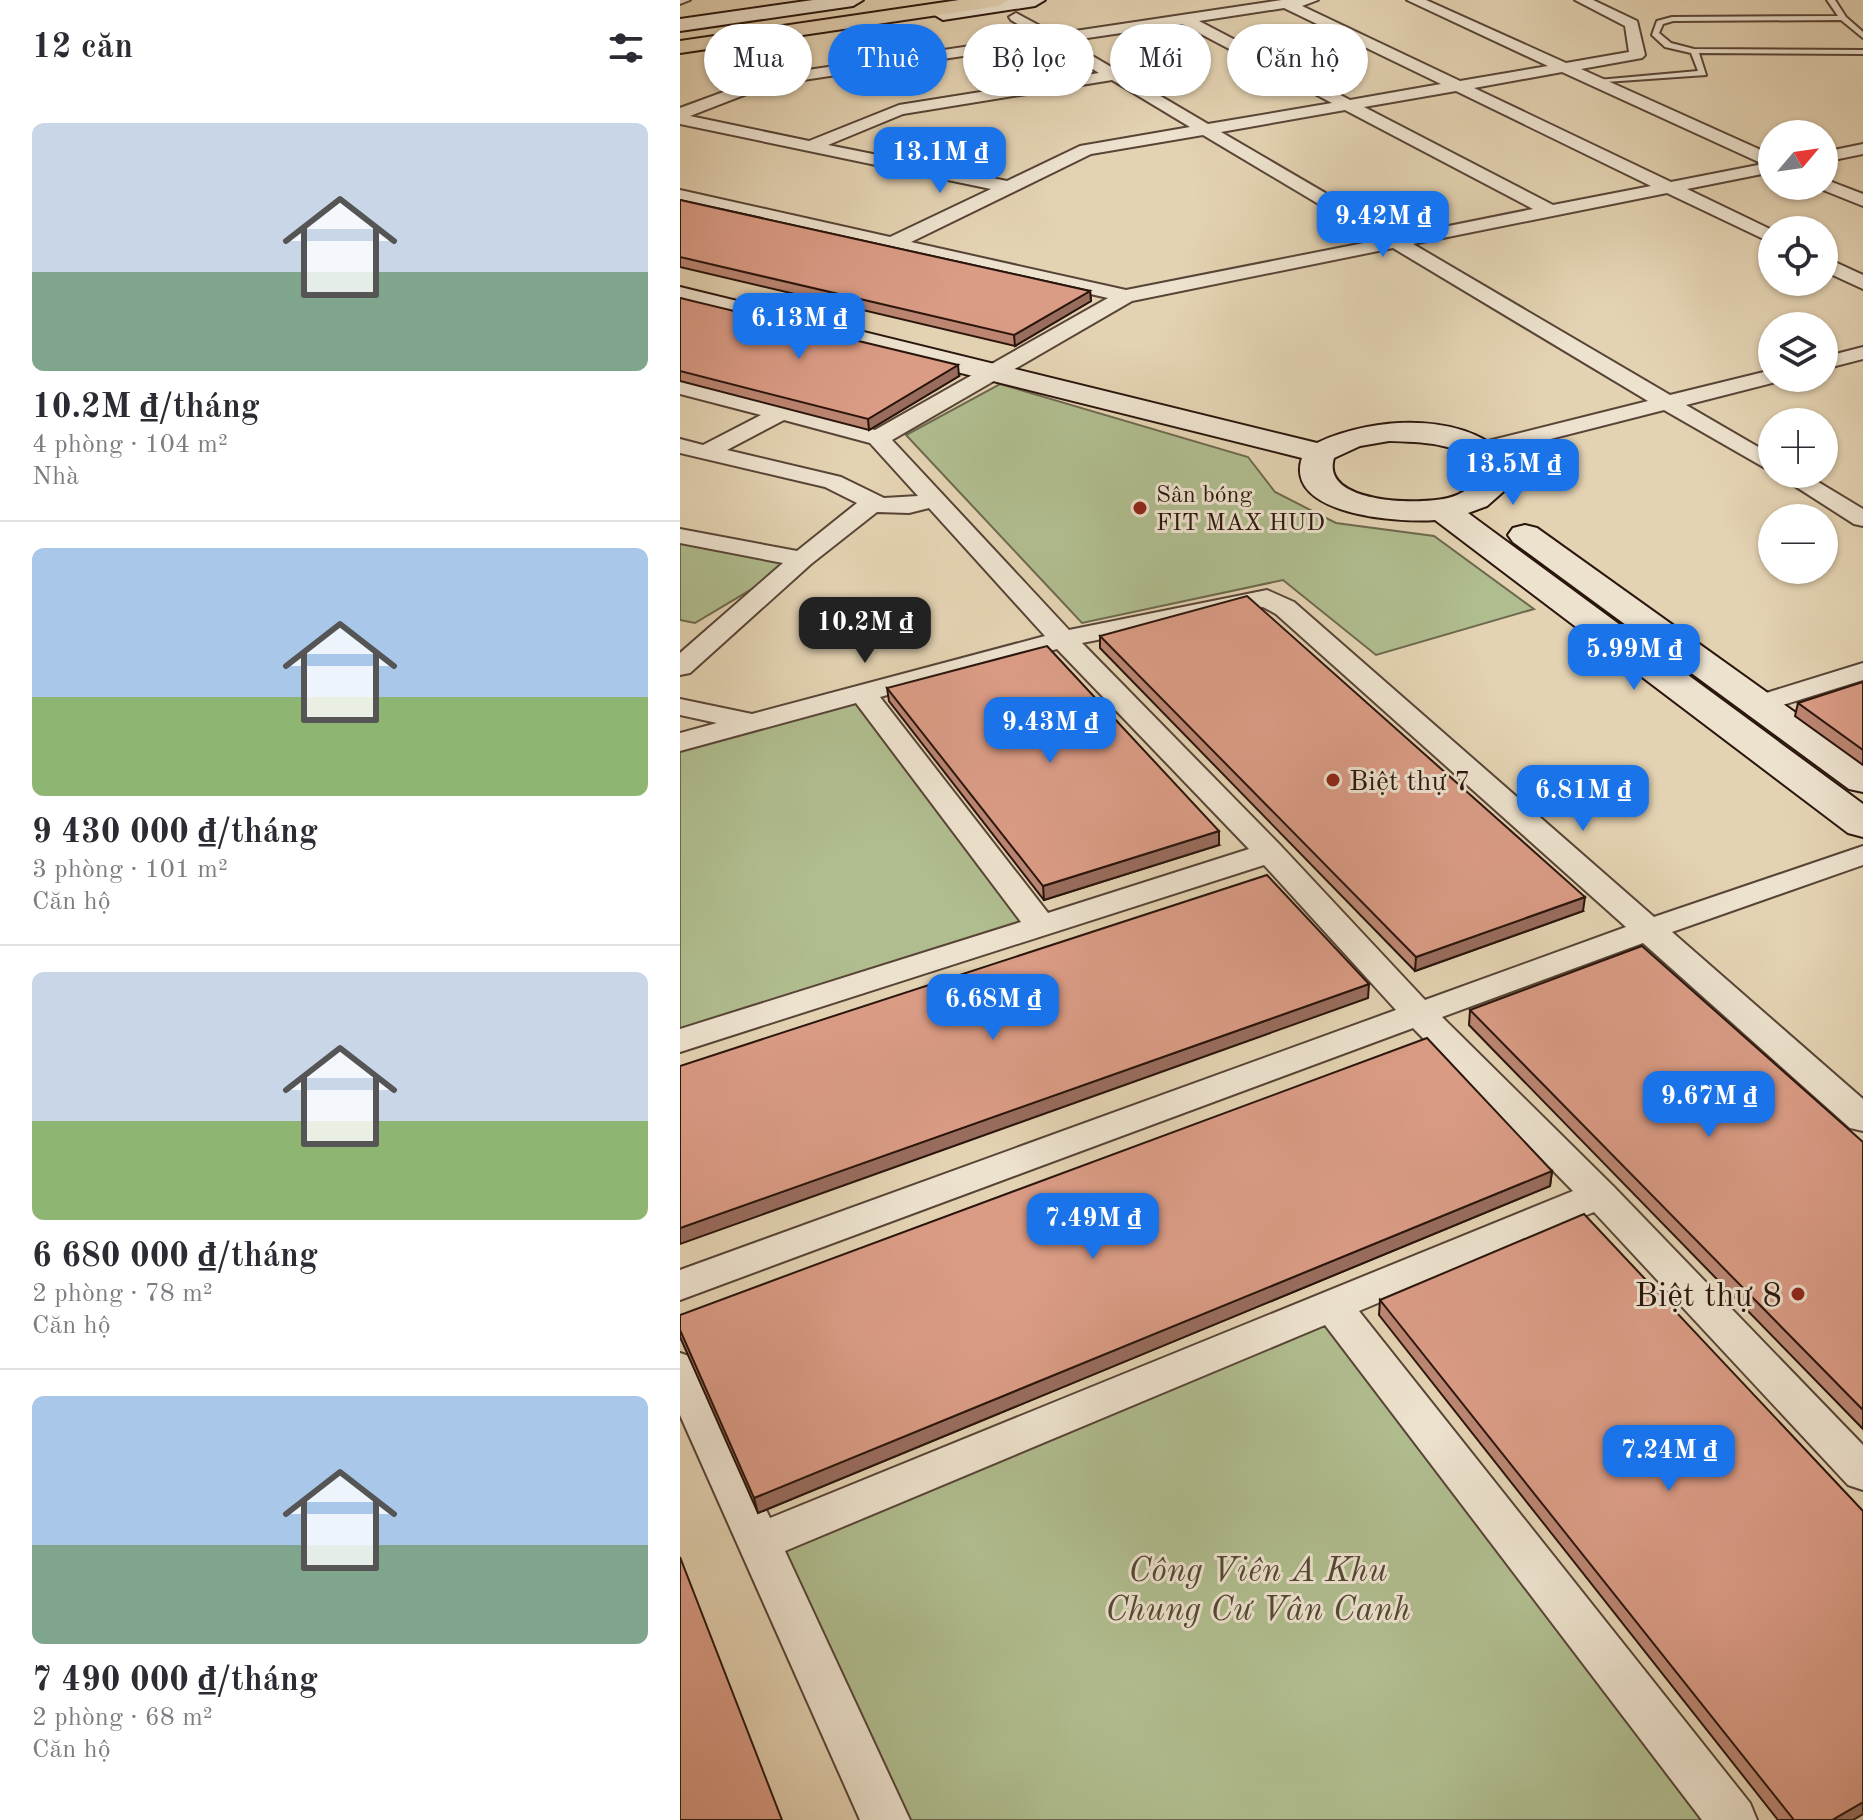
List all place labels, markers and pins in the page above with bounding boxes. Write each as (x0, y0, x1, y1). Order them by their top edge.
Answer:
pin: 13.1M ₫ (866, 127, 1014, 195)
pin: 9.42M ₫ (1309, 191, 1457, 259)
pin: 6.13M ₫ (725, 293, 873, 361)
pin: 13.5M ₫ (1439, 439, 1587, 507)
place label: Sân bóng FIT MAX HUD (1156, 484, 1325, 536)
marker: Sân bóng FIT MAX HUD (1131, 499, 1149, 517)
pin: 10.2M ₫ (791, 597, 939, 665)
pin: 5.99M ₫ (1560, 624, 1708, 692)
pin: 9.43M ₫ (976, 697, 1124, 765)
pin: 6.81M ₫ (1509, 765, 1657, 833)
place label: Biệt thự 7 (1349, 769, 1470, 797)
marker: Biệt thự 7 (1324, 771, 1342, 789)
pin: 6.68M ₫ (919, 974, 1067, 1042)
pin: 9.67M ₫ (1635, 1071, 1783, 1139)
pin: 7.49M ₫ (1019, 1193, 1167, 1261)
place label: Biệt thự 8 (1635, 1280, 1782, 1314)
marker: Biệt thự 8 (1789, 1285, 1807, 1303)
pin: 7.24M ₫ (1595, 1425, 1743, 1493)

